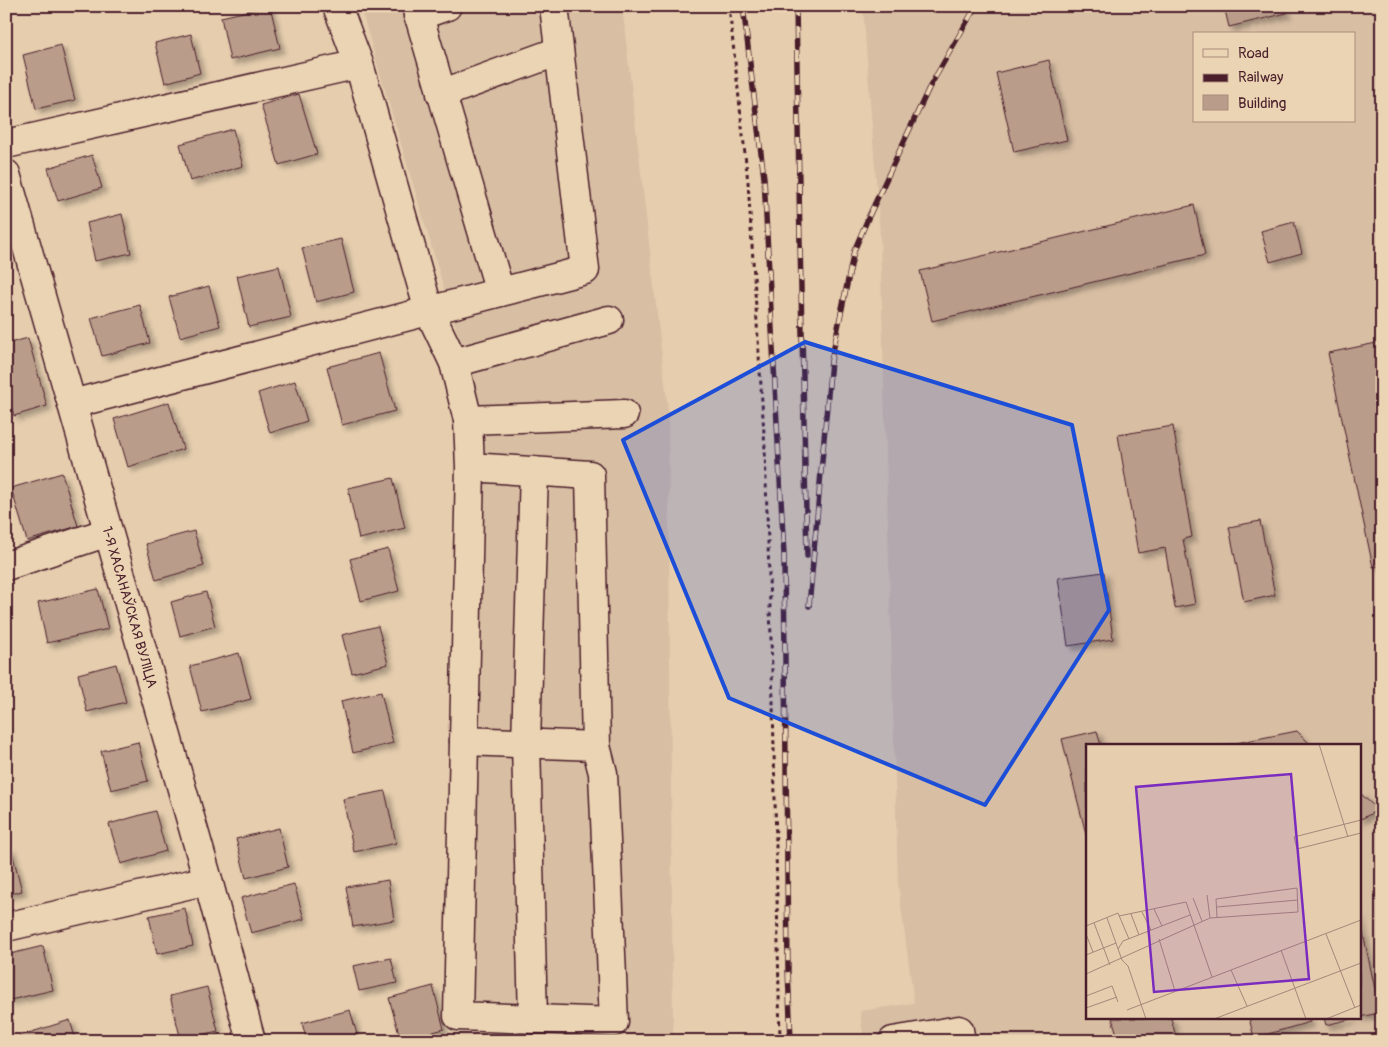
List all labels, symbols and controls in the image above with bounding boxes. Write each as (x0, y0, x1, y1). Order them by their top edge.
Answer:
legend (1193, 32, 1356, 122)
text: Road (1238, 44, 1269, 63)
text: Railway (1238, 68, 1284, 87)
text: Building (1238, 94, 1286, 113)
street label: 1-Я ХАСАНАЎСКАЯ ВУЛІЦА (98, 524, 161, 690)
inset map (1086, 744, 1360, 1020)

